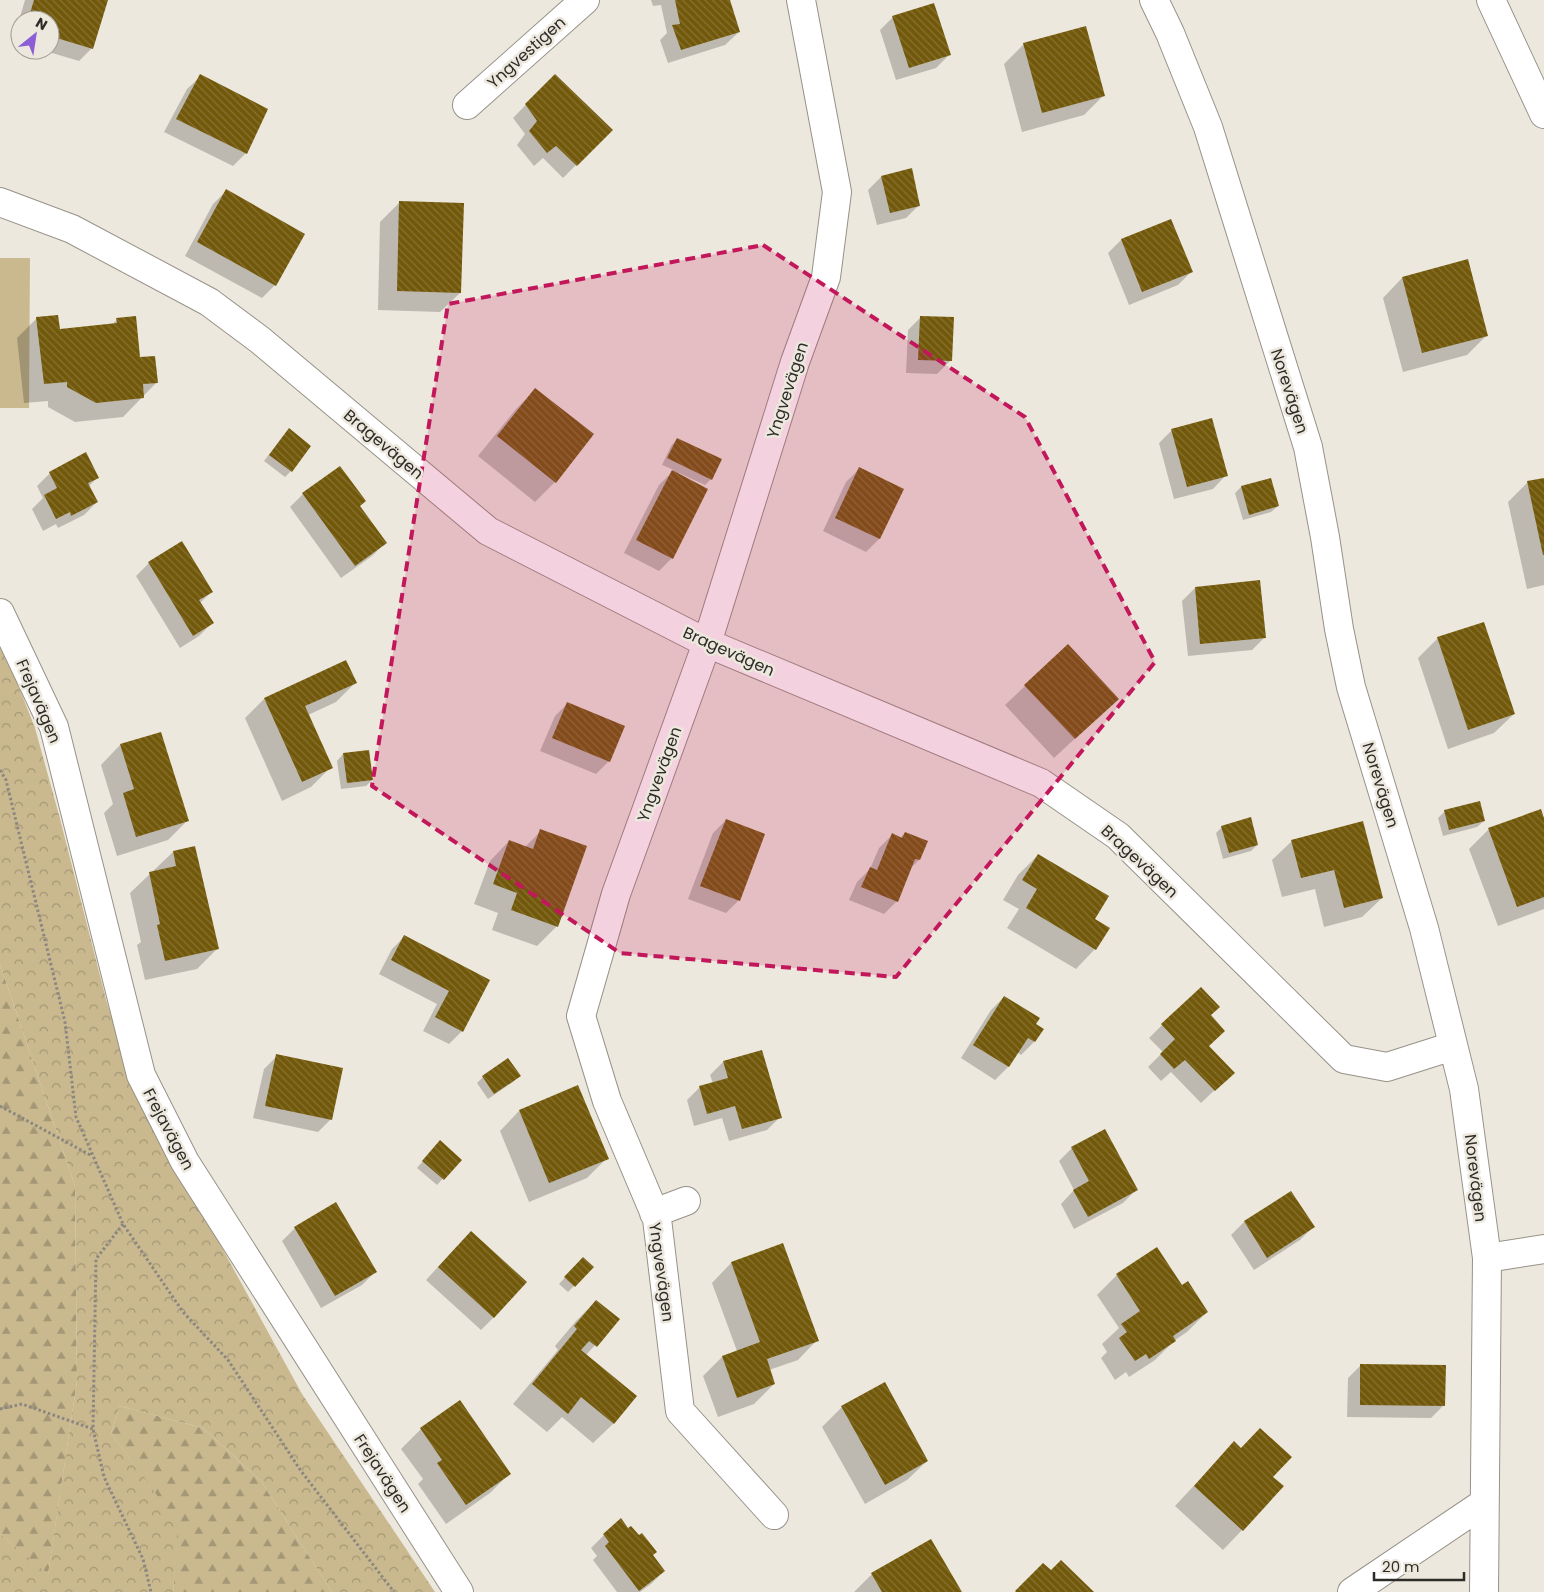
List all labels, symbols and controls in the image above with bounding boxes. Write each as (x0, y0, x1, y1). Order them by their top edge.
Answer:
north arrow (10, 10, 60, 60)
street label: Yngvestigen (482, 11, 571, 94)
text: N (32, 12, 51, 35)
street label: Yngvevägen (761, 339, 814, 441)
street label: Norevägen (1265, 346, 1314, 437)
street label: Bragevägen (339, 404, 429, 485)
street label: Bragevägen (679, 621, 778, 682)
street label: Frejavägen (10, 656, 67, 747)
street label: Yngvevägen (632, 723, 687, 825)
street label: Norevägen (1357, 740, 1404, 831)
street label: Bragevägen (1096, 819, 1183, 903)
street label: Frejavägen (137, 1084, 200, 1174)
street label: Norevägen (1459, 1133, 1492, 1223)
street label: Yngvevägen (643, 1221, 680, 1323)
street label: Frejavägen (349, 1429, 417, 1517)
scale bar (1374, 1550, 1464, 1582)
text: 20 m (1382, 1556, 1420, 1577)

